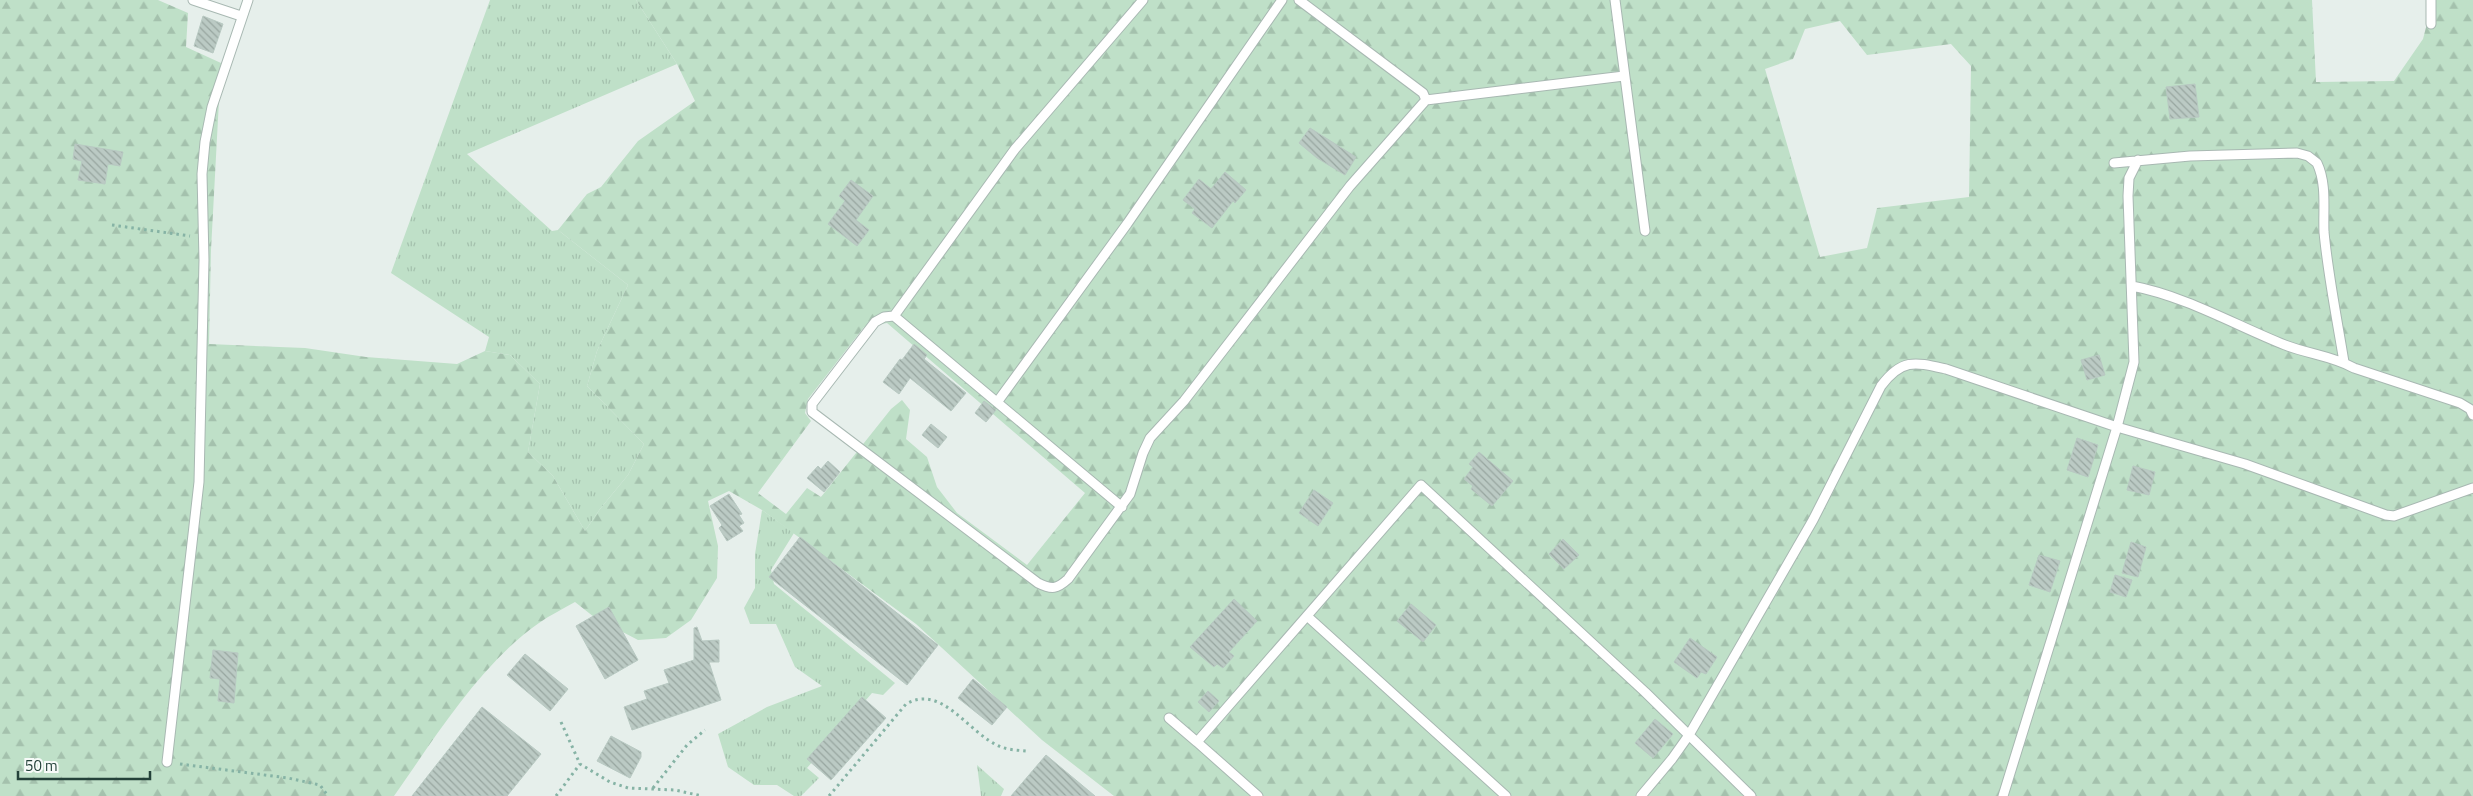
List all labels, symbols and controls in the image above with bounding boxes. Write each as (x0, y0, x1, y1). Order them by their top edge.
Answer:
scale bar (18, 748, 150, 780)
text: 50 m (25, 754, 58, 777)

